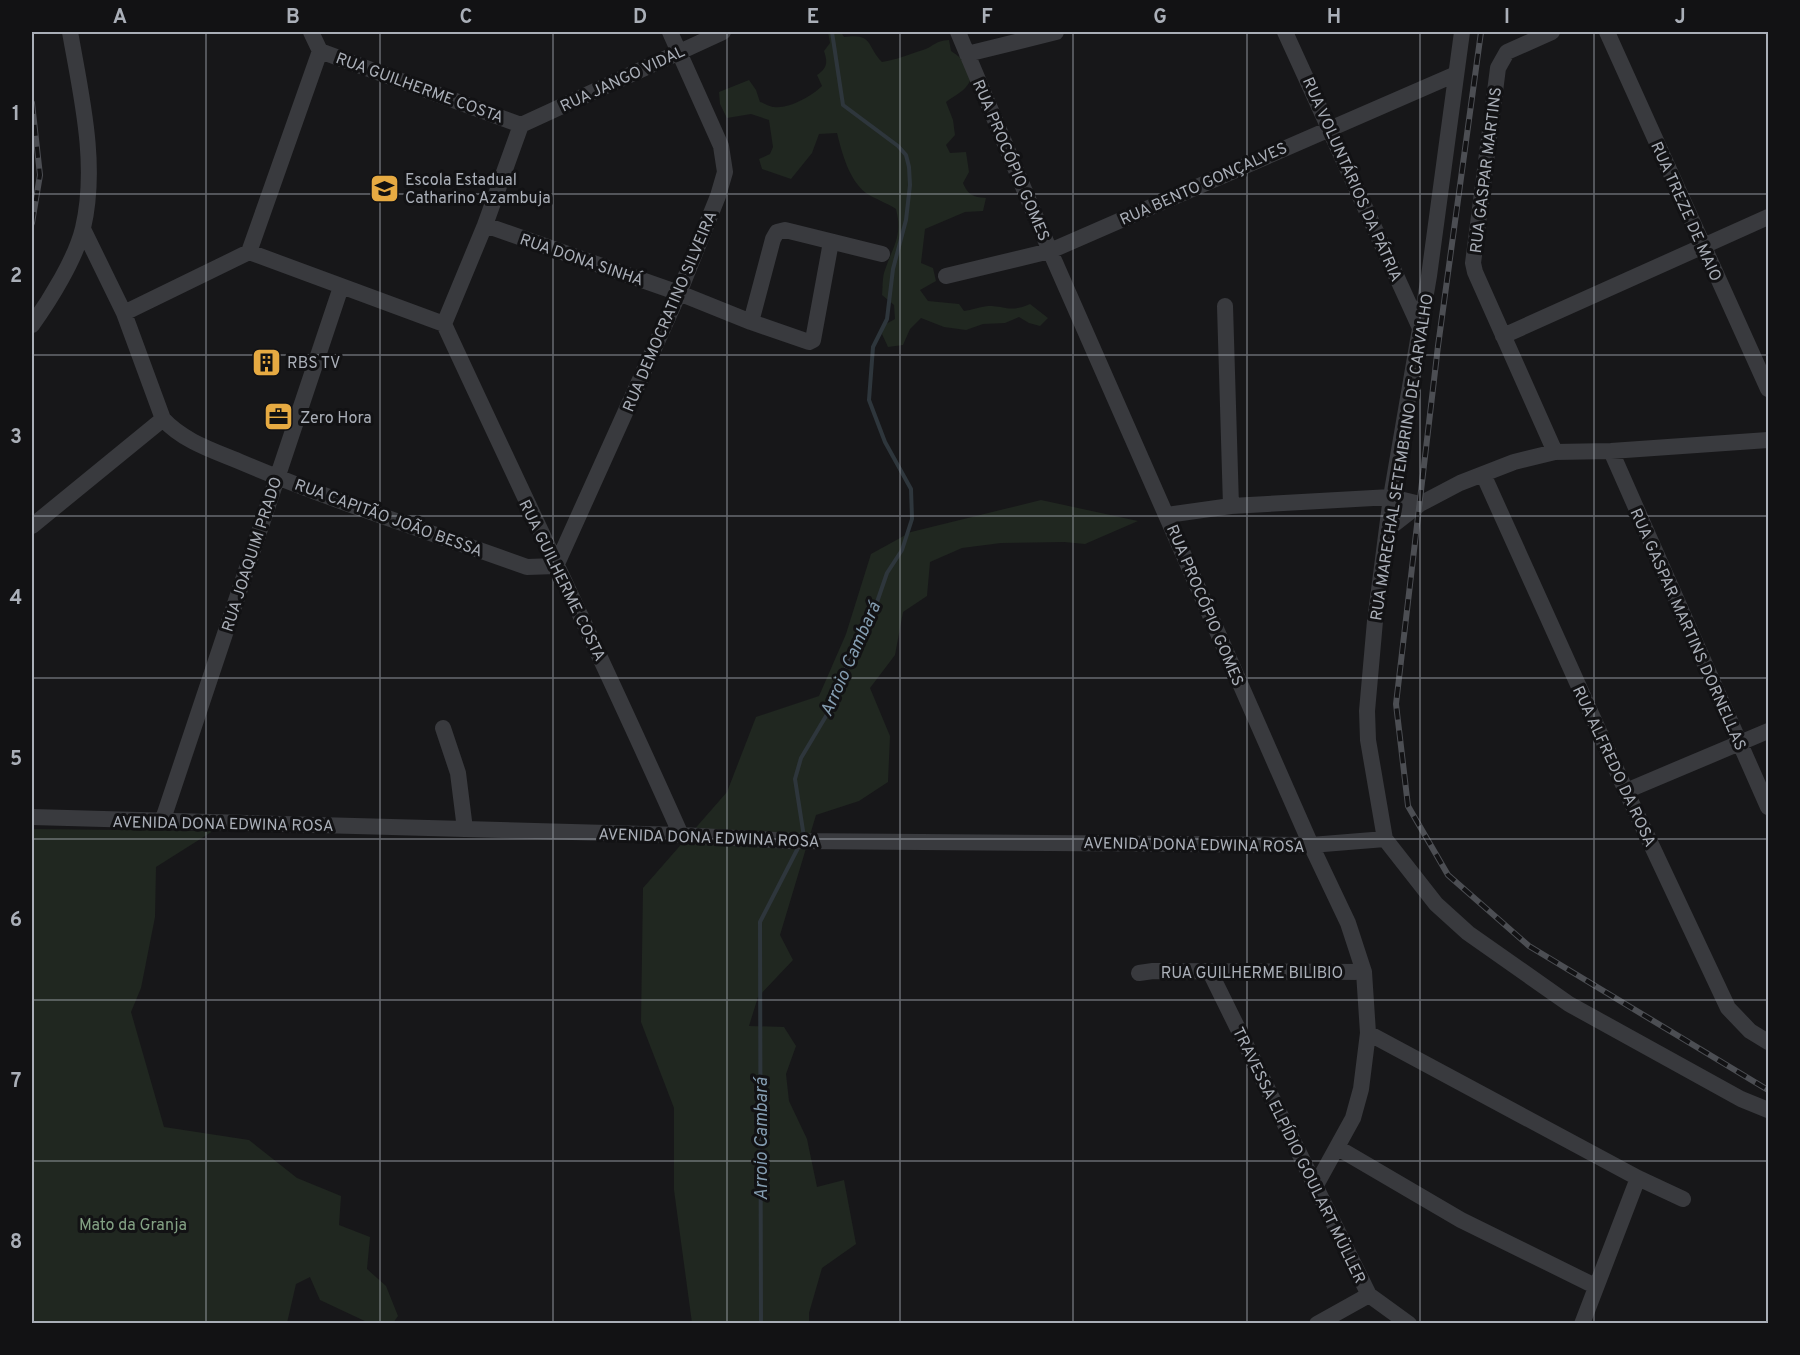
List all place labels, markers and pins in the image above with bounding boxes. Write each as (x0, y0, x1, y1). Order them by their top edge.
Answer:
place label: Escola Estadual Catharino Azambuja (405, 171, 551, 209)
school or university icon: Escola Estadual Catharino Azambuja (368, 172, 400, 204)
building icon: RBS TV (250, 346, 282, 378)
place label: RBS TV (287, 354, 340, 374)
office icon: Zero Hora (263, 401, 295, 433)
place label: Zero Hora (300, 409, 372, 429)

